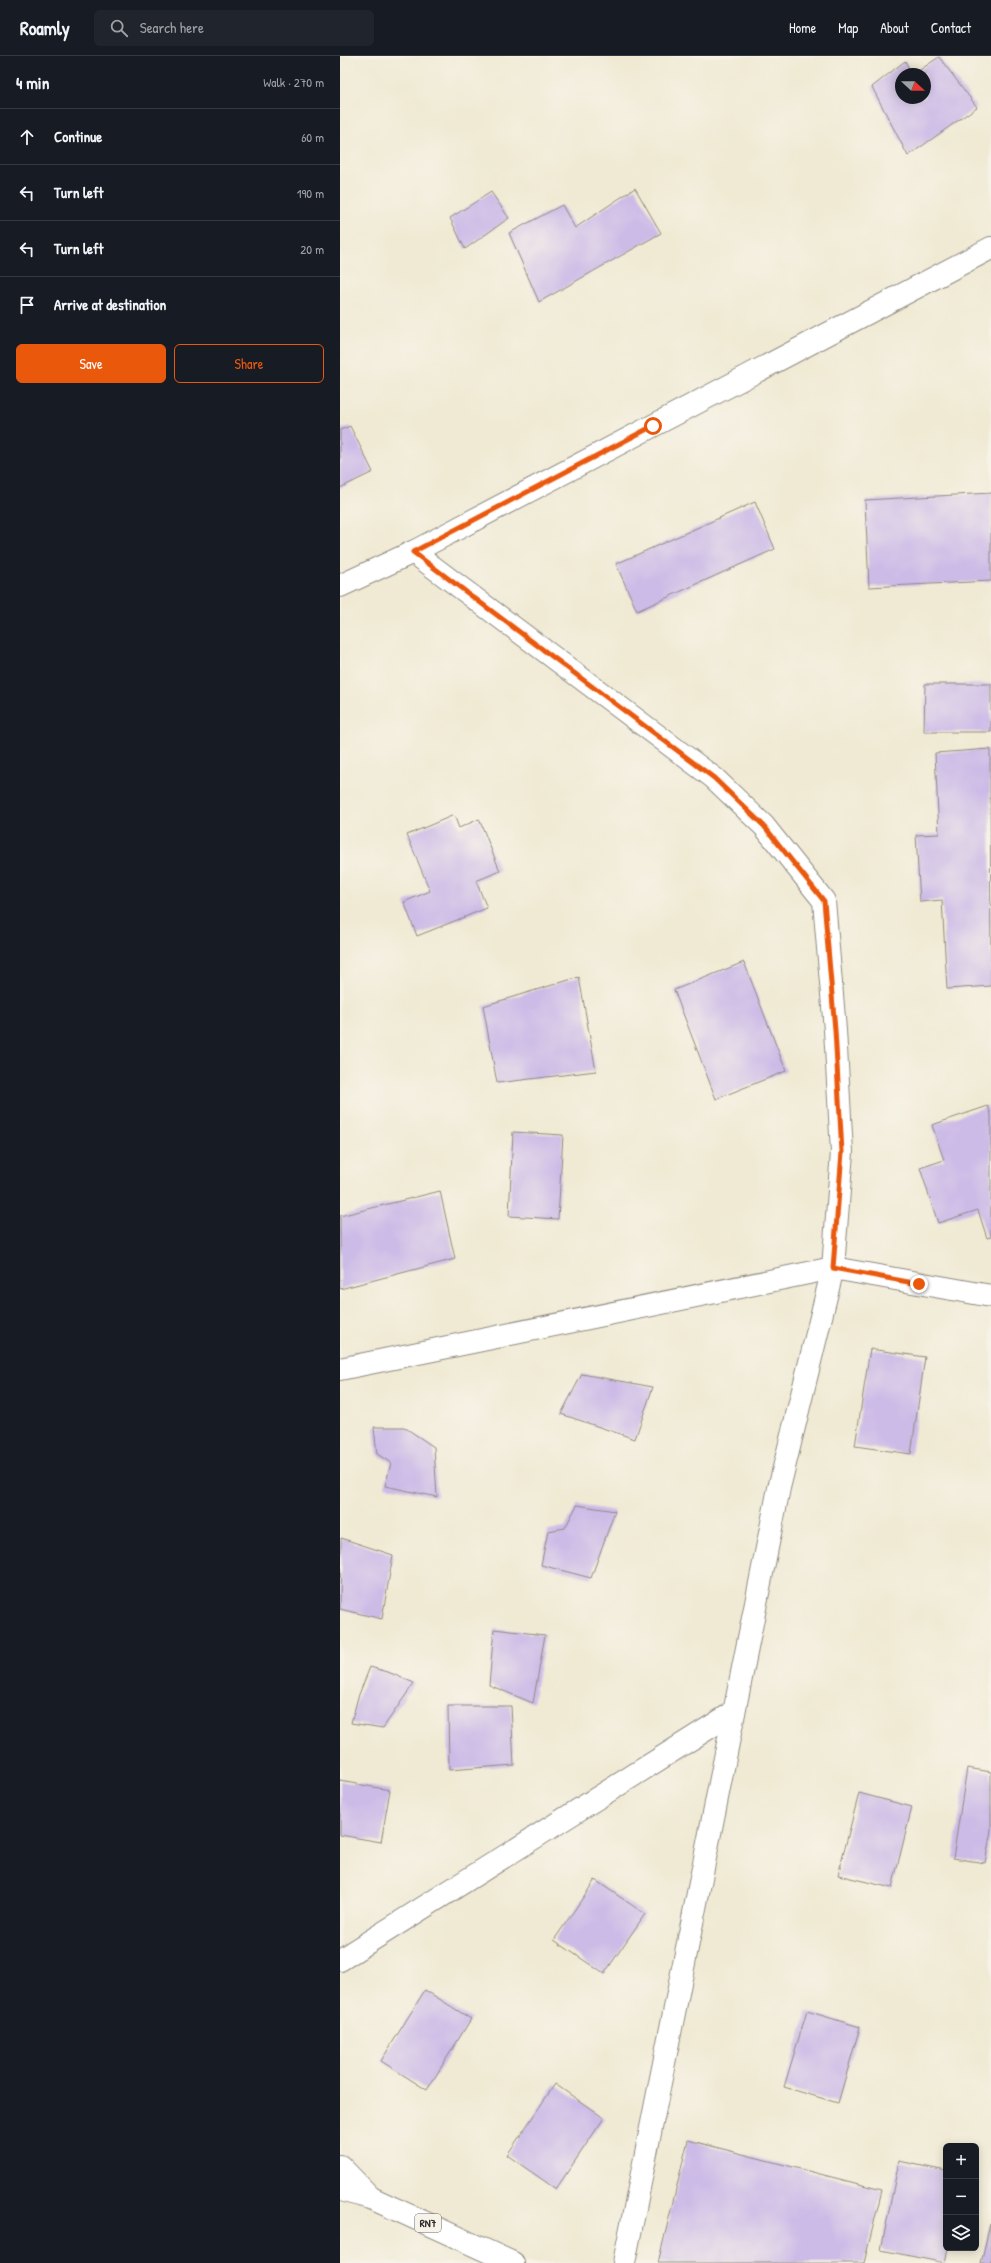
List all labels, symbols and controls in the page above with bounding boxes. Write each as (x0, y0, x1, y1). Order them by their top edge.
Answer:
search box (94, 10, 374, 46)
text: Roamly (20, 15, 70, 41)
icon: search (108, 17, 130, 39)
text: Search here (140, 17, 204, 38)
text: Home (789, 18, 816, 37)
text: Map (838, 18, 858, 37)
text: About (880, 18, 909, 37)
text: Contact (931, 18, 971, 37)
north arrow (895, 68, 931, 104)
text: 4 min (16, 71, 49, 94)
text: Walk · 270 m (263, 73, 324, 91)
icon: ahead (16, 126, 38, 148)
text: Continue (54, 126, 102, 147)
text: 60 m (301, 128, 324, 146)
icon: left (16, 182, 38, 204)
text: Turn left (54, 182, 104, 203)
text: 190 m (297, 184, 324, 202)
icon: left (16, 238, 38, 260)
text: Turn left (54, 238, 104, 259)
text: 20 m (300, 240, 324, 258)
icon: arrive (16, 294, 38, 316)
text: Arrive at destination (54, 294, 166, 315)
button: Save (16, 344, 166, 383)
button: Share (174, 344, 324, 383)
route start (644, 417, 662, 435)
route end (910, 1275, 928, 1293)
map controls (943, 2143, 979, 2251)
button: + (943, 2143, 979, 2179)
button: − (943, 2179, 979, 2215)
road number: RN7 (415, 2214, 441, 2232)
button: layers (943, 2215, 979, 2251)

